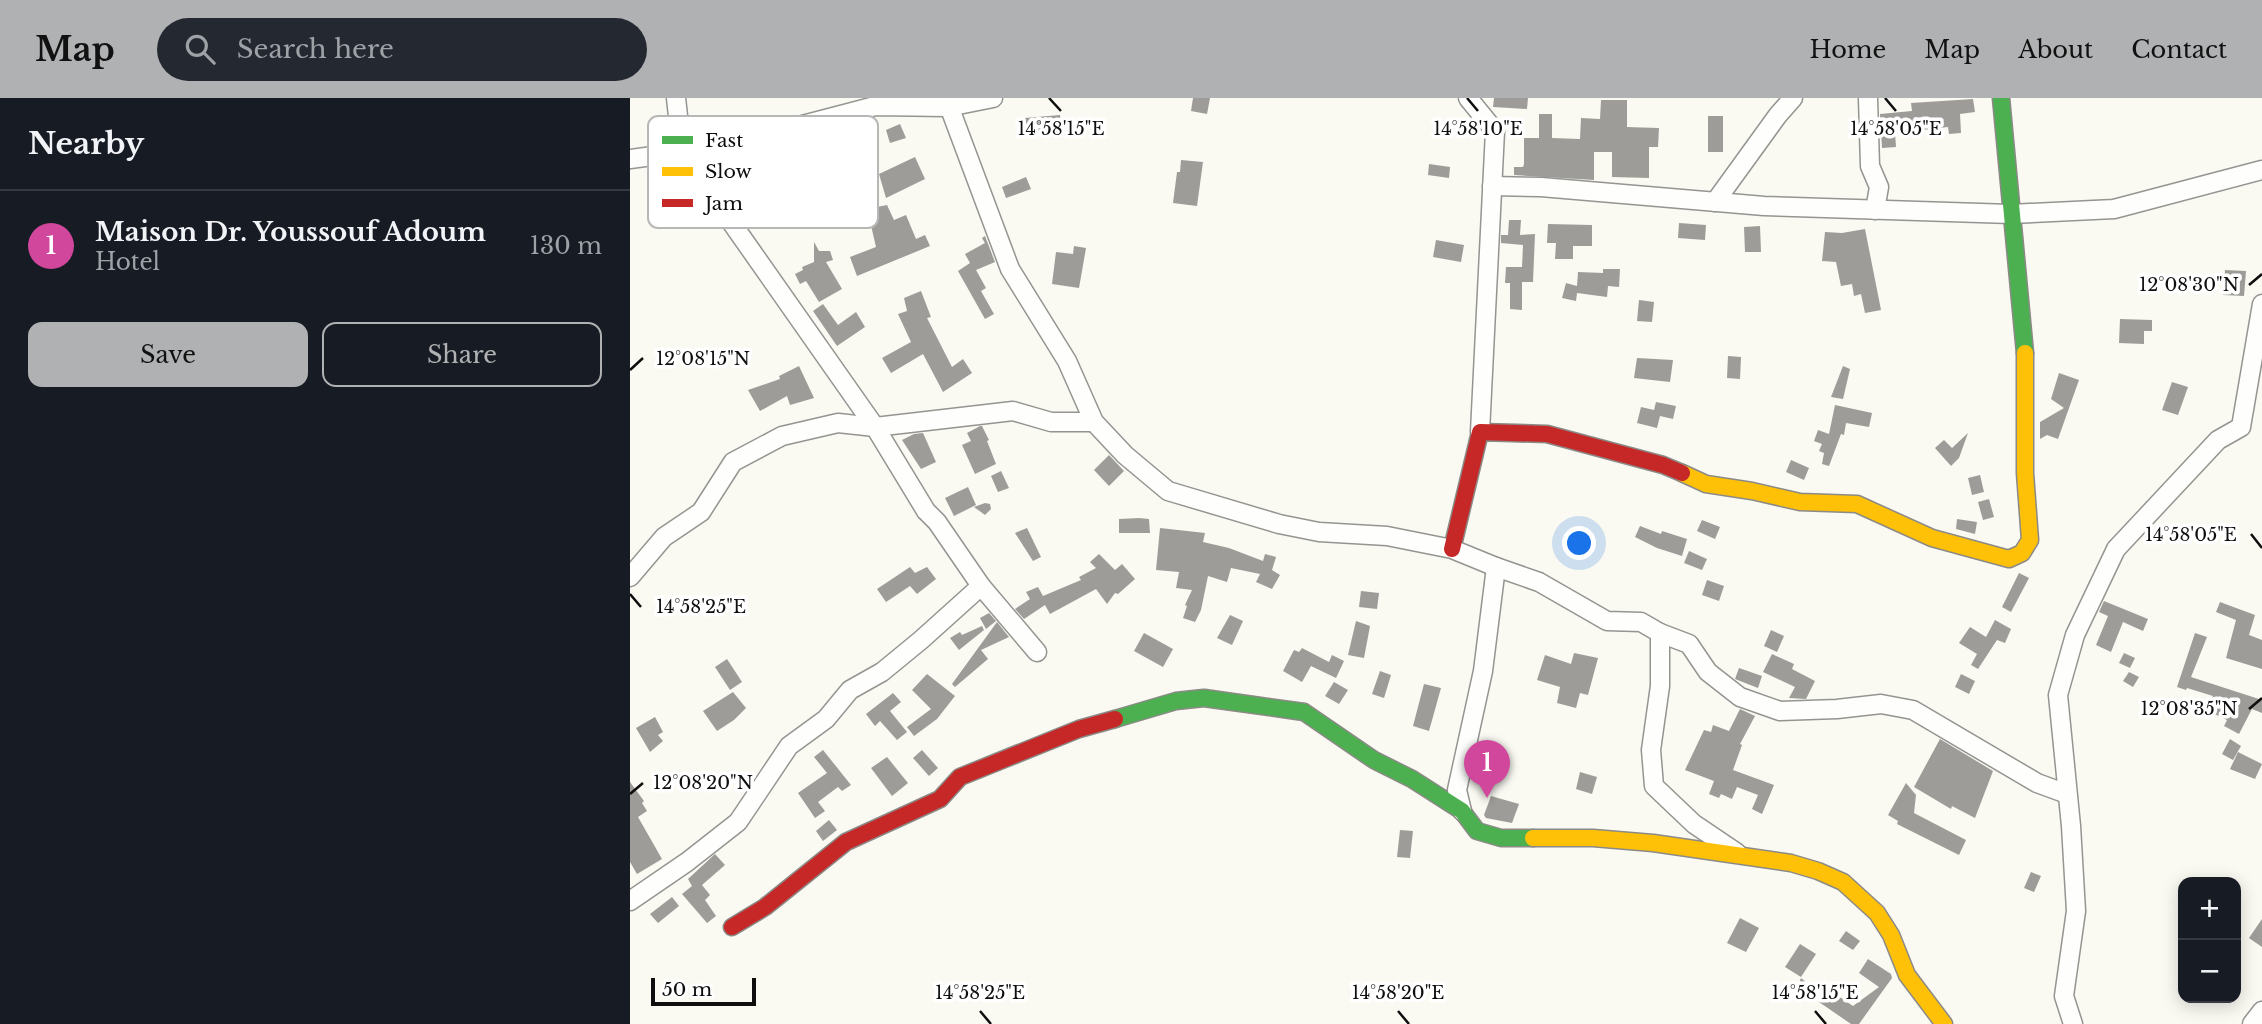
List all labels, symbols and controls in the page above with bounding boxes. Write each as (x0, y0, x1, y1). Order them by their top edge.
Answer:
search box (157, 18, 647, 81)
text: Map (35, 29, 115, 70)
icon: search (181, 30, 219, 68)
text: Search here (237, 33, 394, 65)
text: Home (1810, 35, 1886, 64)
text: Map (1924, 35, 1980, 64)
text: About (2018, 35, 2093, 64)
text: Contact (2131, 35, 2227, 64)
legend (648, 116, 878, 228)
text: 14°58'15"E (1017, 118, 1105, 140)
text: 14°58'10"E (1433, 118, 1523, 140)
text: 14°58'05"E (1850, 118, 1942, 140)
text: Nearby (28, 125, 144, 162)
text: Fast (705, 129, 744, 152)
text: Slow (705, 160, 752, 183)
text: Jam (702, 192, 743, 215)
text: Maison Dr. Youssouf Adoum (95, 216, 486, 248)
text: 1 (46, 232, 56, 260)
text: 130 m (530, 232, 602, 260)
text: Hotel (95, 248, 160, 276)
text: 12°08'30"N (2139, 274, 2239, 296)
button: Save (28, 322, 308, 387)
button: Share (322, 322, 602, 387)
text: 12°08'15"N (656, 348, 750, 370)
text: 14°58'05"E (2145, 524, 2237, 546)
your location (1562, 526, 1596, 560)
text: 14°58'25"E (656, 596, 746, 618)
text: 12°08'35"N (2140, 698, 2238, 720)
pin: 1 (1464, 740, 1510, 798)
text: 12°08'20"N (653, 772, 753, 794)
map controls (2178, 877, 2241, 1003)
button: + (2178, 877, 2241, 940)
button: − (2178, 940, 2241, 1003)
scale bar (651, 975, 756, 1007)
text: 50 m (662, 978, 712, 1001)
text: 14°58'25"E (935, 982, 1025, 1004)
text: 14°58'20"E (1352, 982, 1444, 1004)
text: 14°58'15"E (1771, 982, 1859, 1004)

